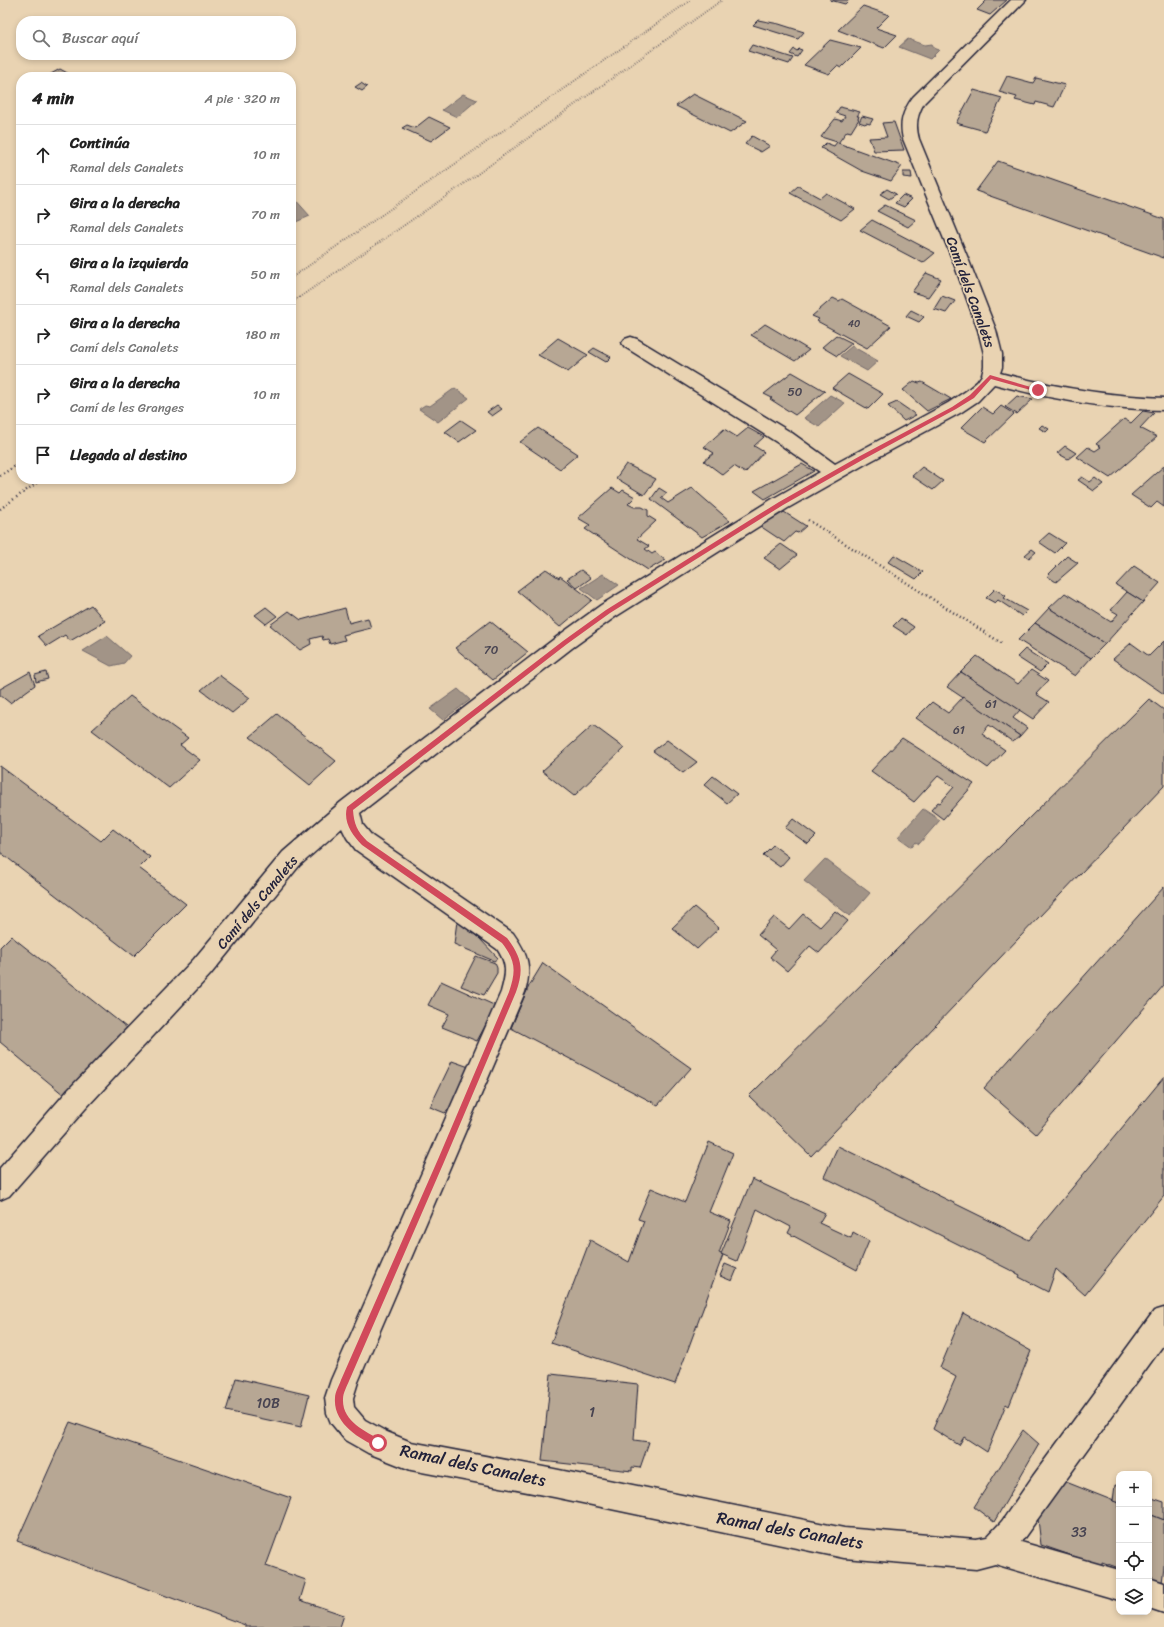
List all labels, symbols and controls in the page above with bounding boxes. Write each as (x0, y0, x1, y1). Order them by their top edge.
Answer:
search box (16, 16, 296, 60)
text: Buscar aquí (62, 25, 139, 51)
icon: search (30, 27, 52, 49)
text: 4 min (32, 83, 74, 113)
text: A pie · 320 m (204, 87, 280, 110)
text: Continúa (70, 130, 129, 156)
text: 10 m (253, 143, 280, 166)
icon: ahead (32, 144, 54, 166)
text: Ramal dels Canalets (70, 156, 183, 179)
text: Gira a la derecha (70, 190, 180, 216)
text: 70 m (251, 203, 280, 226)
icon: right (32, 204, 54, 226)
text: Ramal dels Canalets (70, 216, 183, 239)
street label: Camí dels Canalets (939, 233, 1002, 352)
text: Gira a la izquierda (70, 250, 188, 276)
text: 50 m (250, 263, 280, 286)
icon: left (32, 264, 54, 286)
text: Ramal dels Canalets (70, 276, 183, 299)
text: Gira a la derecha (70, 310, 180, 336)
house number: 40 (848, 315, 860, 333)
text: 180 m (245, 323, 280, 346)
icon: right (32, 324, 54, 346)
text: Camí dels Canalets (70, 336, 178, 359)
text: Gira a la derecha (70, 370, 180, 396)
house number: 50 (788, 381, 803, 403)
route end (1029, 381, 1047, 399)
text: 10 m (253, 383, 280, 406)
icon: right (32, 384, 54, 406)
text: Camí de les Granges (70, 396, 184, 419)
text: Llegada al destino (70, 442, 187, 468)
icon: arrive (32, 444, 54, 466)
house number: 70 (484, 639, 499, 661)
house number: 61 (985, 693, 997, 715)
house number: 61 (953, 719, 965, 741)
street label: Camí dels Canalets (210, 849, 305, 955)
house number: 10B (256, 1391, 280, 1416)
house number: 1 (589, 1400, 595, 1425)
route start (369, 1434, 387, 1452)
street label: Ramal dels Canalets (397, 1435, 549, 1495)
map controls (1116, 1471, 1152, 1615)
button: + (1116, 1471, 1152, 1507)
street label: Ramal dels Canalets (714, 1502, 866, 1558)
button: − (1116, 1507, 1152, 1543)
house number: 33 (1071, 1520, 1087, 1545)
button: locate (1116, 1543, 1152, 1579)
button: layers (1116, 1579, 1152, 1615)

